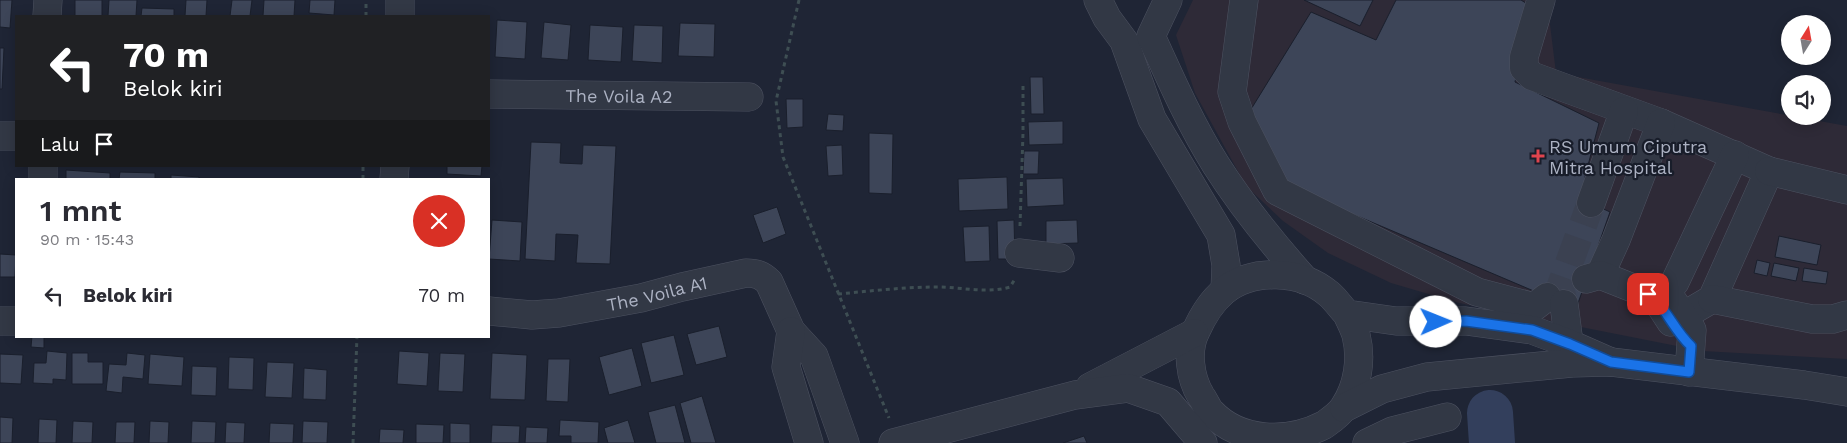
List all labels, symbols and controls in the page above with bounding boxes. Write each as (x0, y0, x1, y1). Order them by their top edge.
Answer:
north arrow (1781, 15, 1831, 65)
map controls (1781, 15, 1831, 125)
text: 70 m (123, 34, 209, 76)
icon: left (40, 35, 105, 100)
button: sound (1781, 75, 1831, 125)
text: Belok kiri (123, 76, 223, 101)
street label: The Voila A2 (565, 84, 673, 107)
icon: arrive (90, 130, 118, 158)
text: Lalu (40, 133, 80, 156)
place label: RS Umum Ciputra Mitra Hospital (1549, 136, 1707, 178)
marker: RS Umum Ciputra Mitra Hospital (1531, 149, 1545, 163)
text: 1 mnt (40, 193, 121, 228)
button: close (413, 195, 465, 247)
text: 90 m · 15:43 (40, 230, 134, 249)
street label: The Voila A1 (605, 271, 709, 315)
pin (1627, 273, 1669, 315)
icon: arrive (1634, 280, 1662, 308)
icon: left (40, 282, 68, 310)
text: Belok kiri (83, 284, 173, 307)
text: 70 m (418, 284, 465, 307)
position arrow (1409, 295, 1461, 347)

